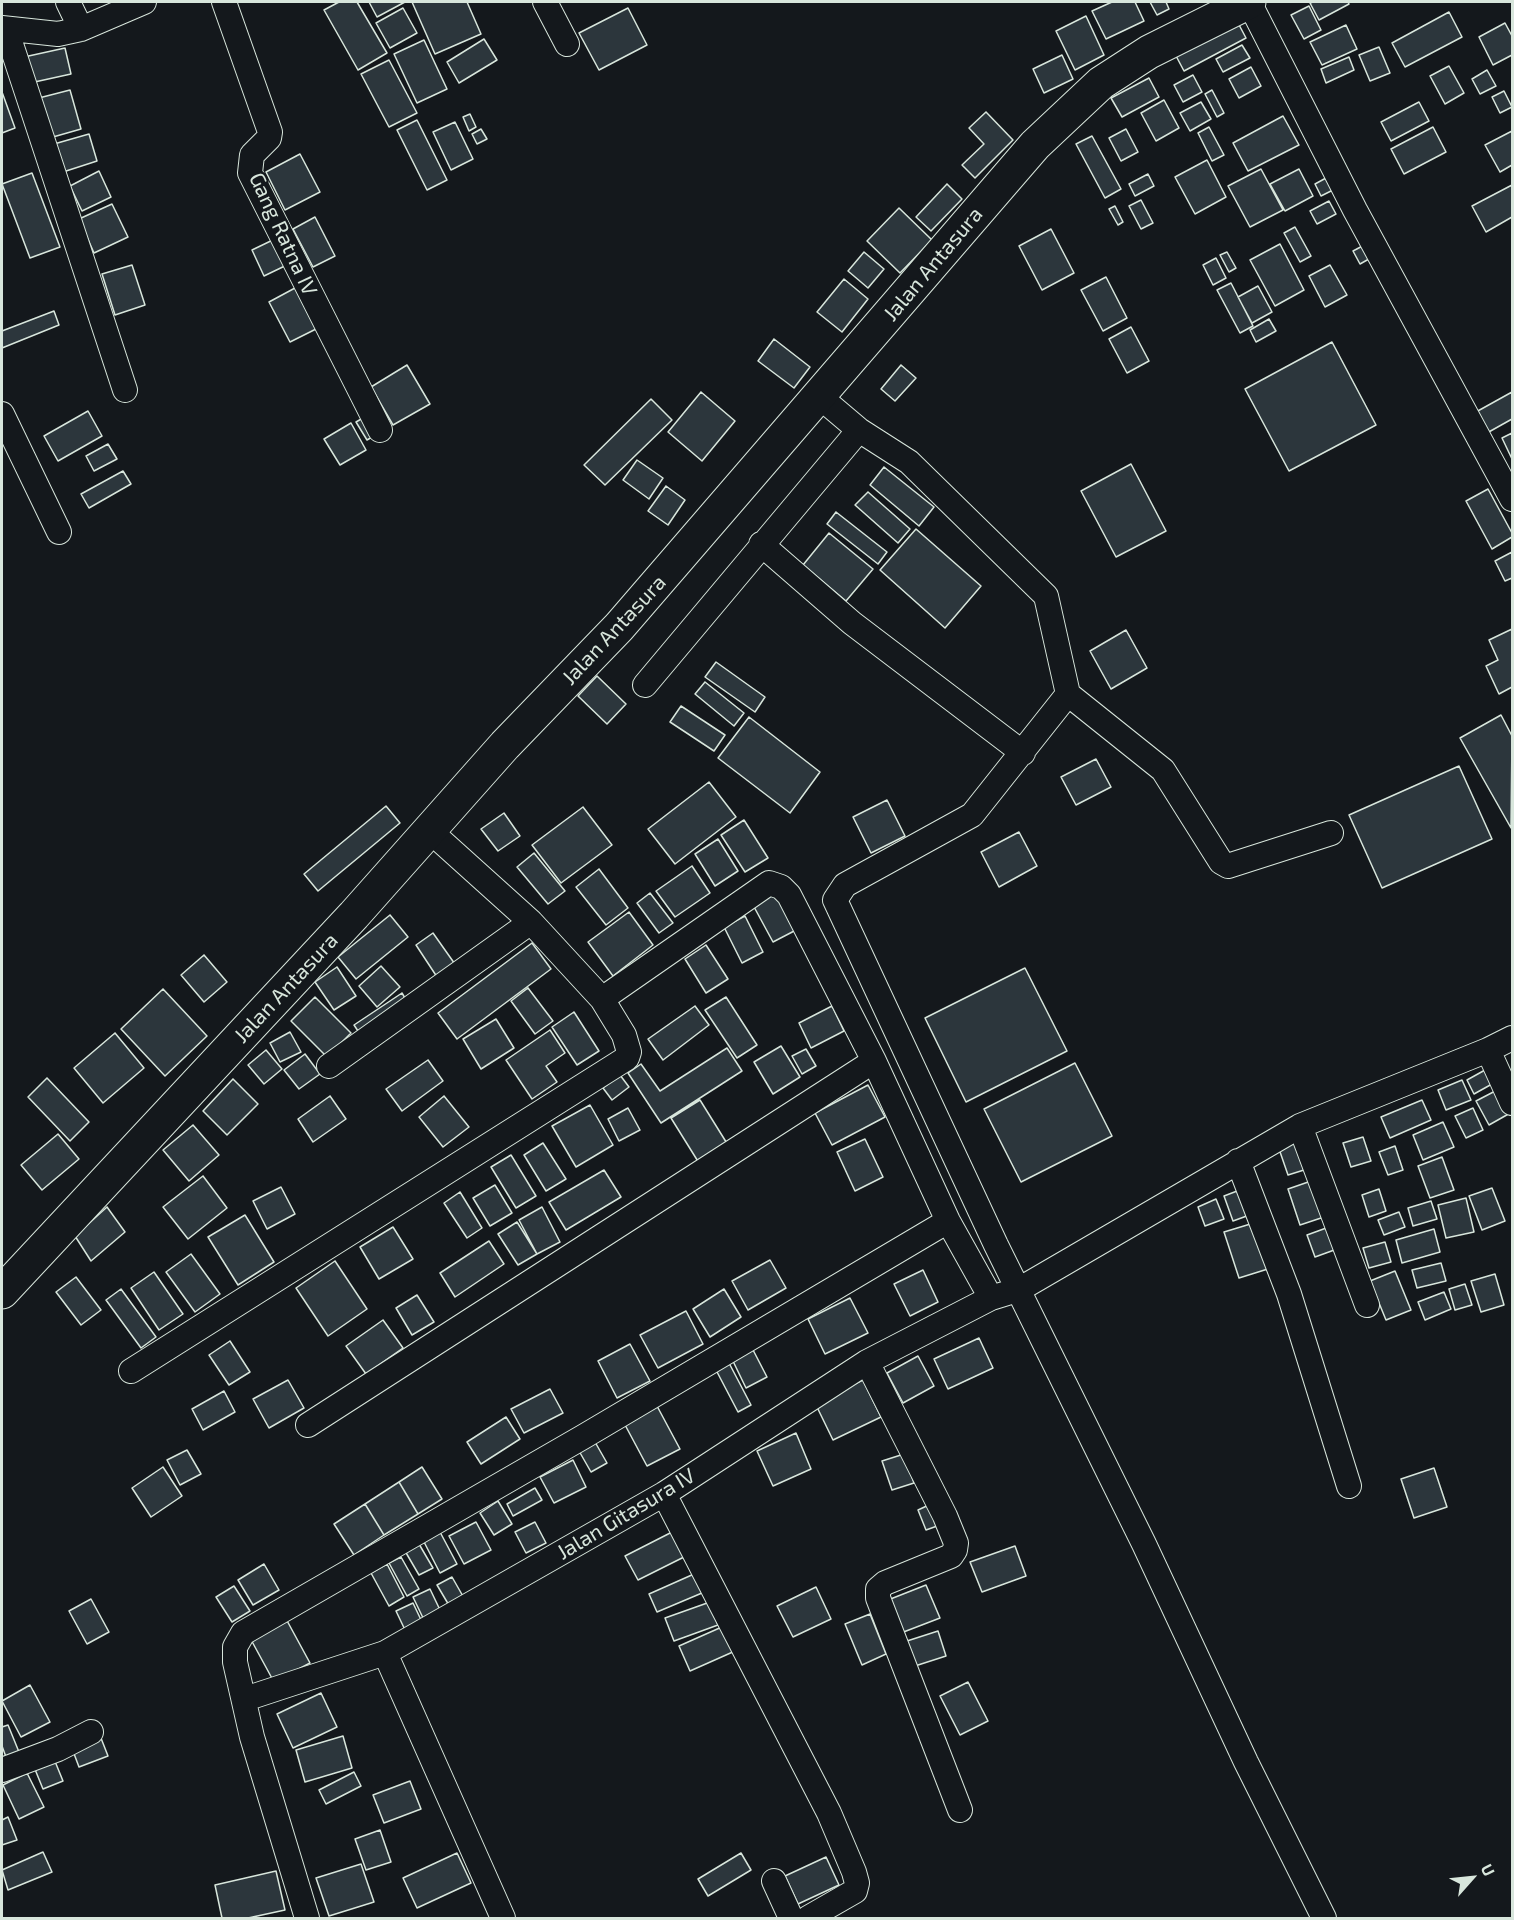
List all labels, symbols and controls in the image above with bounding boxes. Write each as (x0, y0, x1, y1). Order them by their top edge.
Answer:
street label: Gang Ratna IV (244, 169, 322, 299)
street label: Jalan Antasura (878, 202, 988, 326)
street label: Jalan Antasura (557, 570, 671, 690)
street label: Jalan Antasura (229, 928, 343, 1048)
street label: Jalan Gitasura IV (552, 1463, 700, 1565)
north arrow (1442, 1848, 1502, 1908)
text: U (1478, 1860, 1499, 1879)

